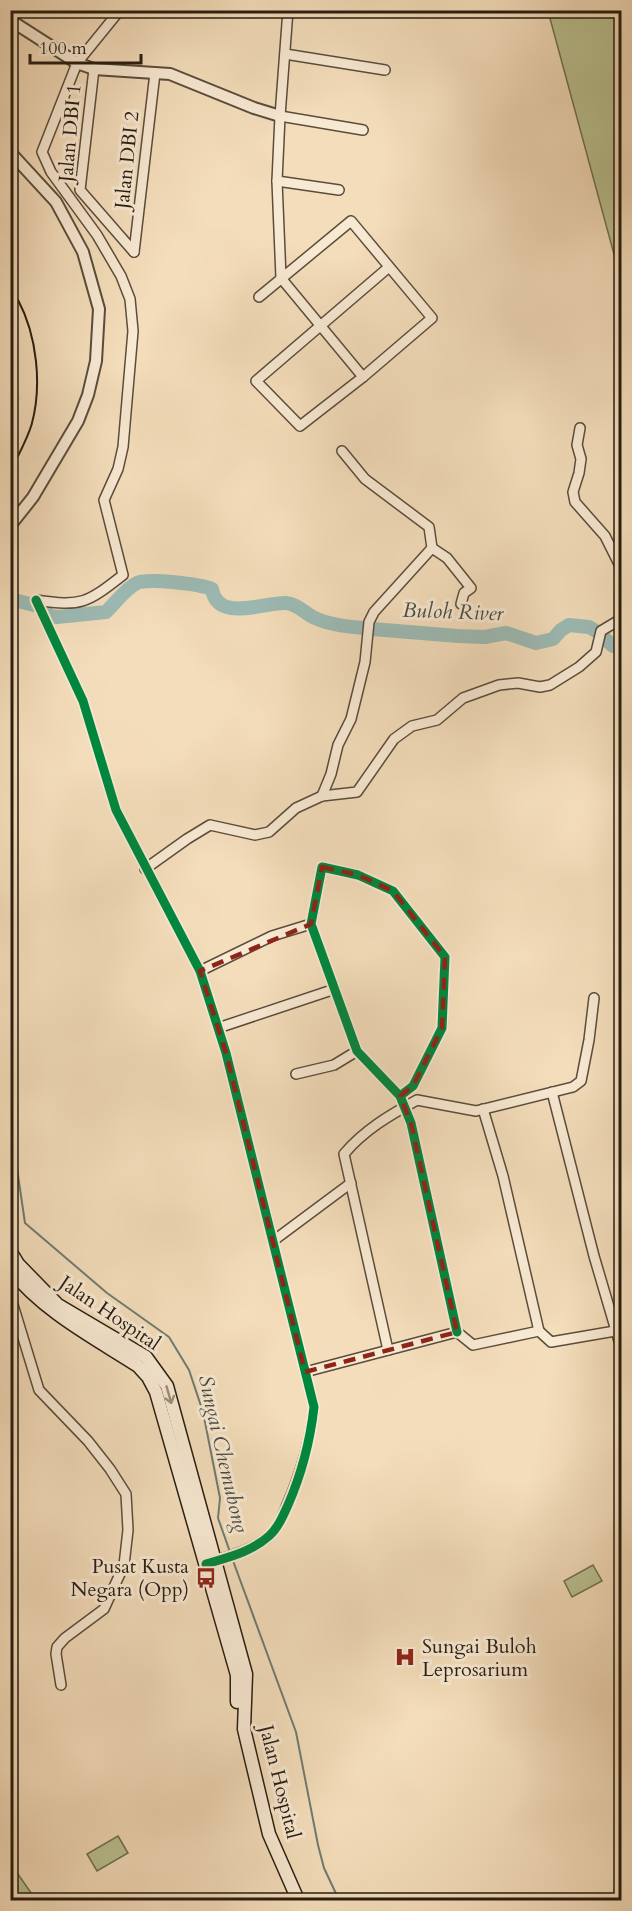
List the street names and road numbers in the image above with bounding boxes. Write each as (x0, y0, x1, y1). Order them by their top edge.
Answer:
street label: Jalan DBI 1 (52, 83, 88, 186)
street label: Jalan DBI 2 (108, 110, 146, 213)
street label: Jalan Hospital (52, 1268, 166, 1357)
street label: Jalan Hospital (252, 1719, 307, 1842)

